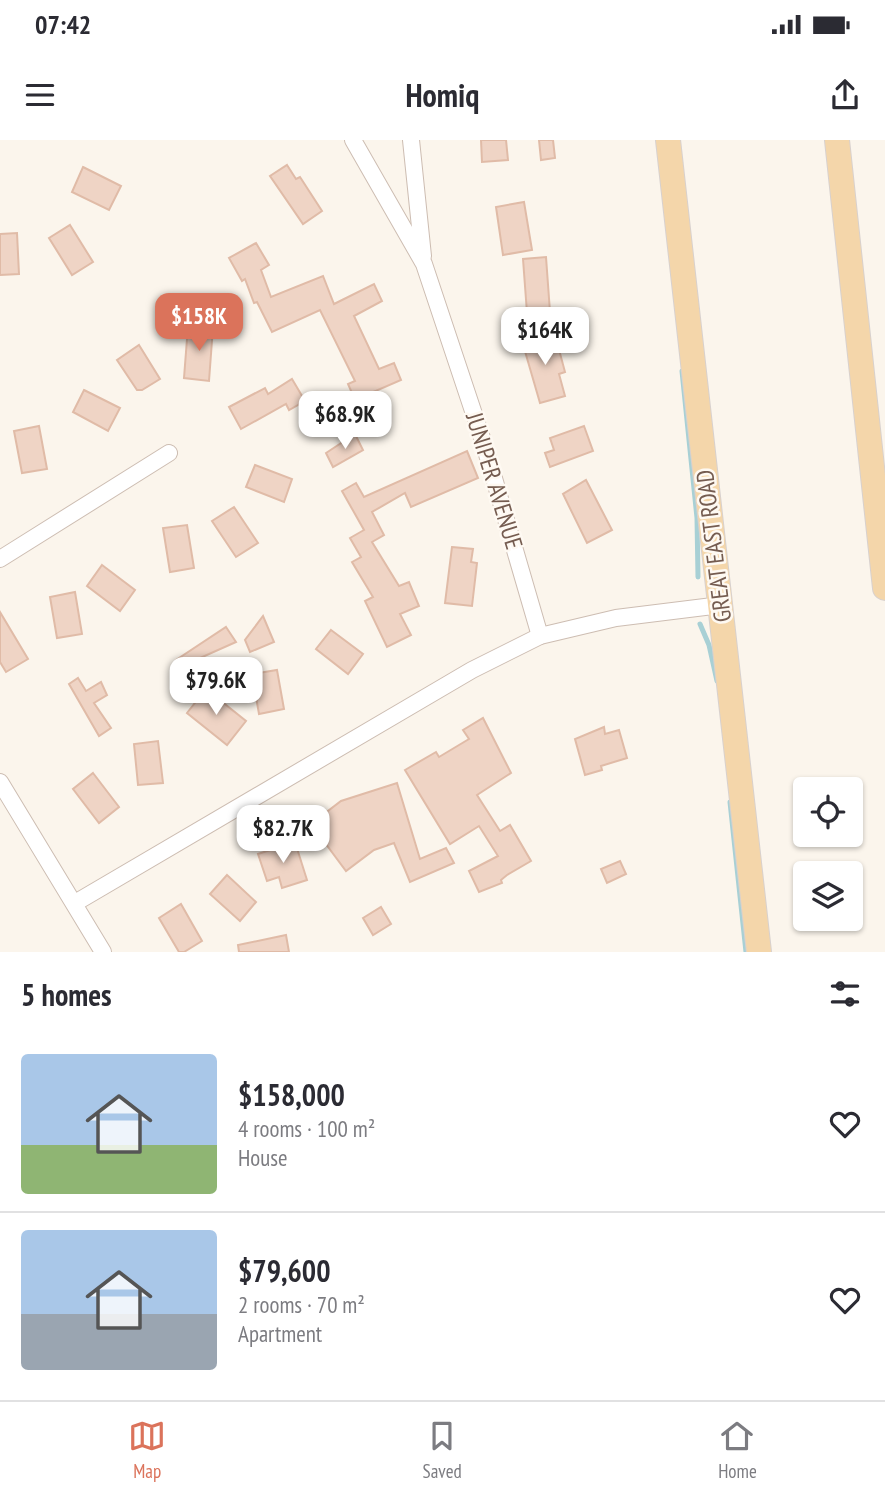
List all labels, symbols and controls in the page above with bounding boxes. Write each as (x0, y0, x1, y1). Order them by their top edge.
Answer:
text: 07:42 (35, 8, 91, 41)
text: Homiq (406, 74, 479, 116)
icon: menu (21, 76, 59, 114)
icon: share (826, 76, 864, 114)
pin: $158K (150, 294, 248, 353)
text: $158K (171, 301, 227, 330)
pin: $164K (496, 308, 594, 367)
text: $164K (517, 315, 573, 344)
pin: $68.9K (288, 392, 402, 451)
text: $68.9K (315, 399, 375, 428)
street label: JUNIPER AVENUE (459, 408, 530, 553)
street label: GREAT EAST ROAD (689, 468, 738, 624)
pin: $79.6K (159, 658, 273, 717)
text: $79.6K (186, 665, 246, 694)
map controls (793, 777, 863, 931)
button: locate (793, 777, 863, 847)
pin: $82.7K (226, 806, 340, 865)
text: $82.7K (253, 813, 313, 842)
button: layers (793, 861, 863, 931)
text: 5 homes (21, 975, 112, 1014)
icon: filters (826, 975, 864, 1013)
text: $158,000 (238, 1075, 345, 1114)
icon: home (77, 1082, 161, 1166)
icon: heart (826, 1105, 864, 1143)
text: 4 rooms · 100 m² (238, 1114, 375, 1143)
text: House (238, 1143, 288, 1172)
text: $79,600 (238, 1251, 331, 1290)
icon: home (77, 1258, 161, 1342)
icon: heart (826, 1281, 864, 1319)
text: 2 rooms · 70 m² (238, 1290, 365, 1319)
text: Apartment (238, 1319, 322, 1348)
tab: Map (128, 1417, 166, 1483)
tab: Saved (423, 1417, 462, 1483)
tab: Home (718, 1417, 757, 1483)

